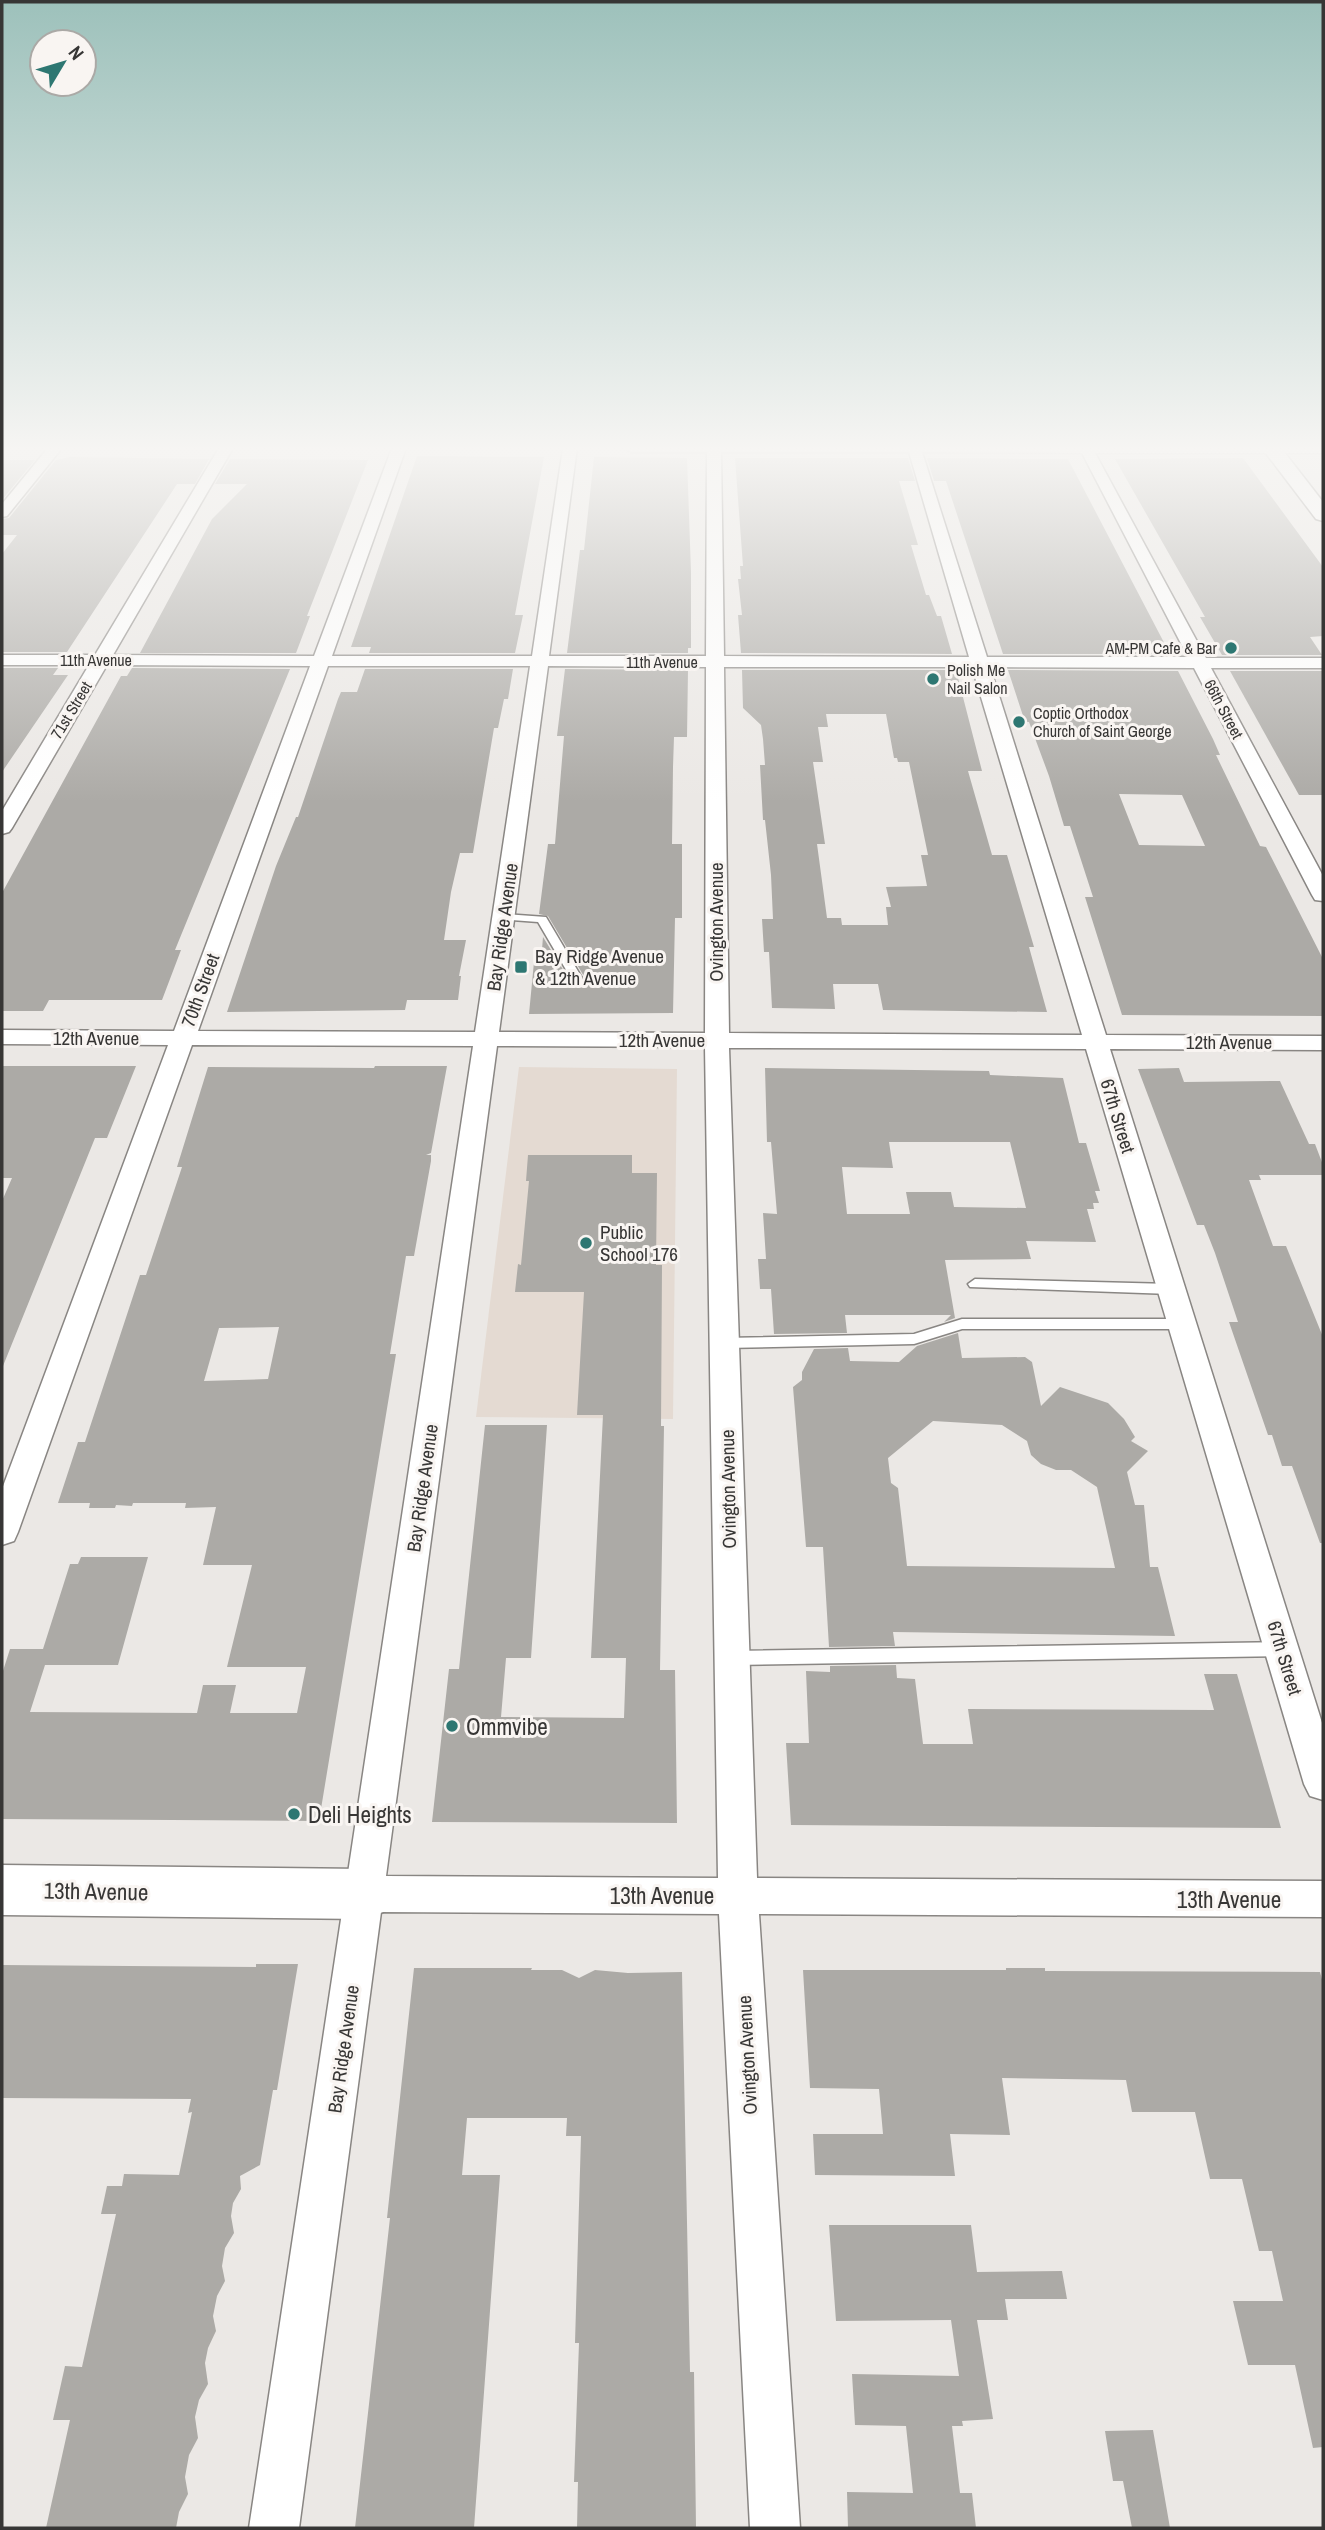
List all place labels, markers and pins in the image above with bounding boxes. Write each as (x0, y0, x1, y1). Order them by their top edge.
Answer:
place label: AM-PM Cafe & Bar (1104, 637, 1218, 659)
marker: AM-PM Cafe & Bar (1223, 640, 1239, 656)
place label: Polish Me Nail Salon (947, 659, 1008, 699)
marker: Polish Me Nail Salon (925, 671, 941, 687)
place label: Coptic Orthodox Church of Saint George (1033, 702, 1172, 742)
marker: Coptic Orthodox Church of Saint George (1011, 714, 1027, 730)
place label: Bay Ridge Avenue & 12th Avenue (535, 943, 664, 991)
marker: Bay Ridge Avenue & 12th Avenue (513, 959, 529, 975)
place label: Public School 176 (600, 1219, 678, 1267)
marker: Public School 176 (578, 1235, 594, 1251)
place label: Ommvibe (466, 1711, 548, 1742)
marker: Ommvibe (444, 1718, 460, 1734)
place label: Deli Heights (308, 1799, 412, 1830)
marker: Deli Heights (286, 1806, 302, 1822)

